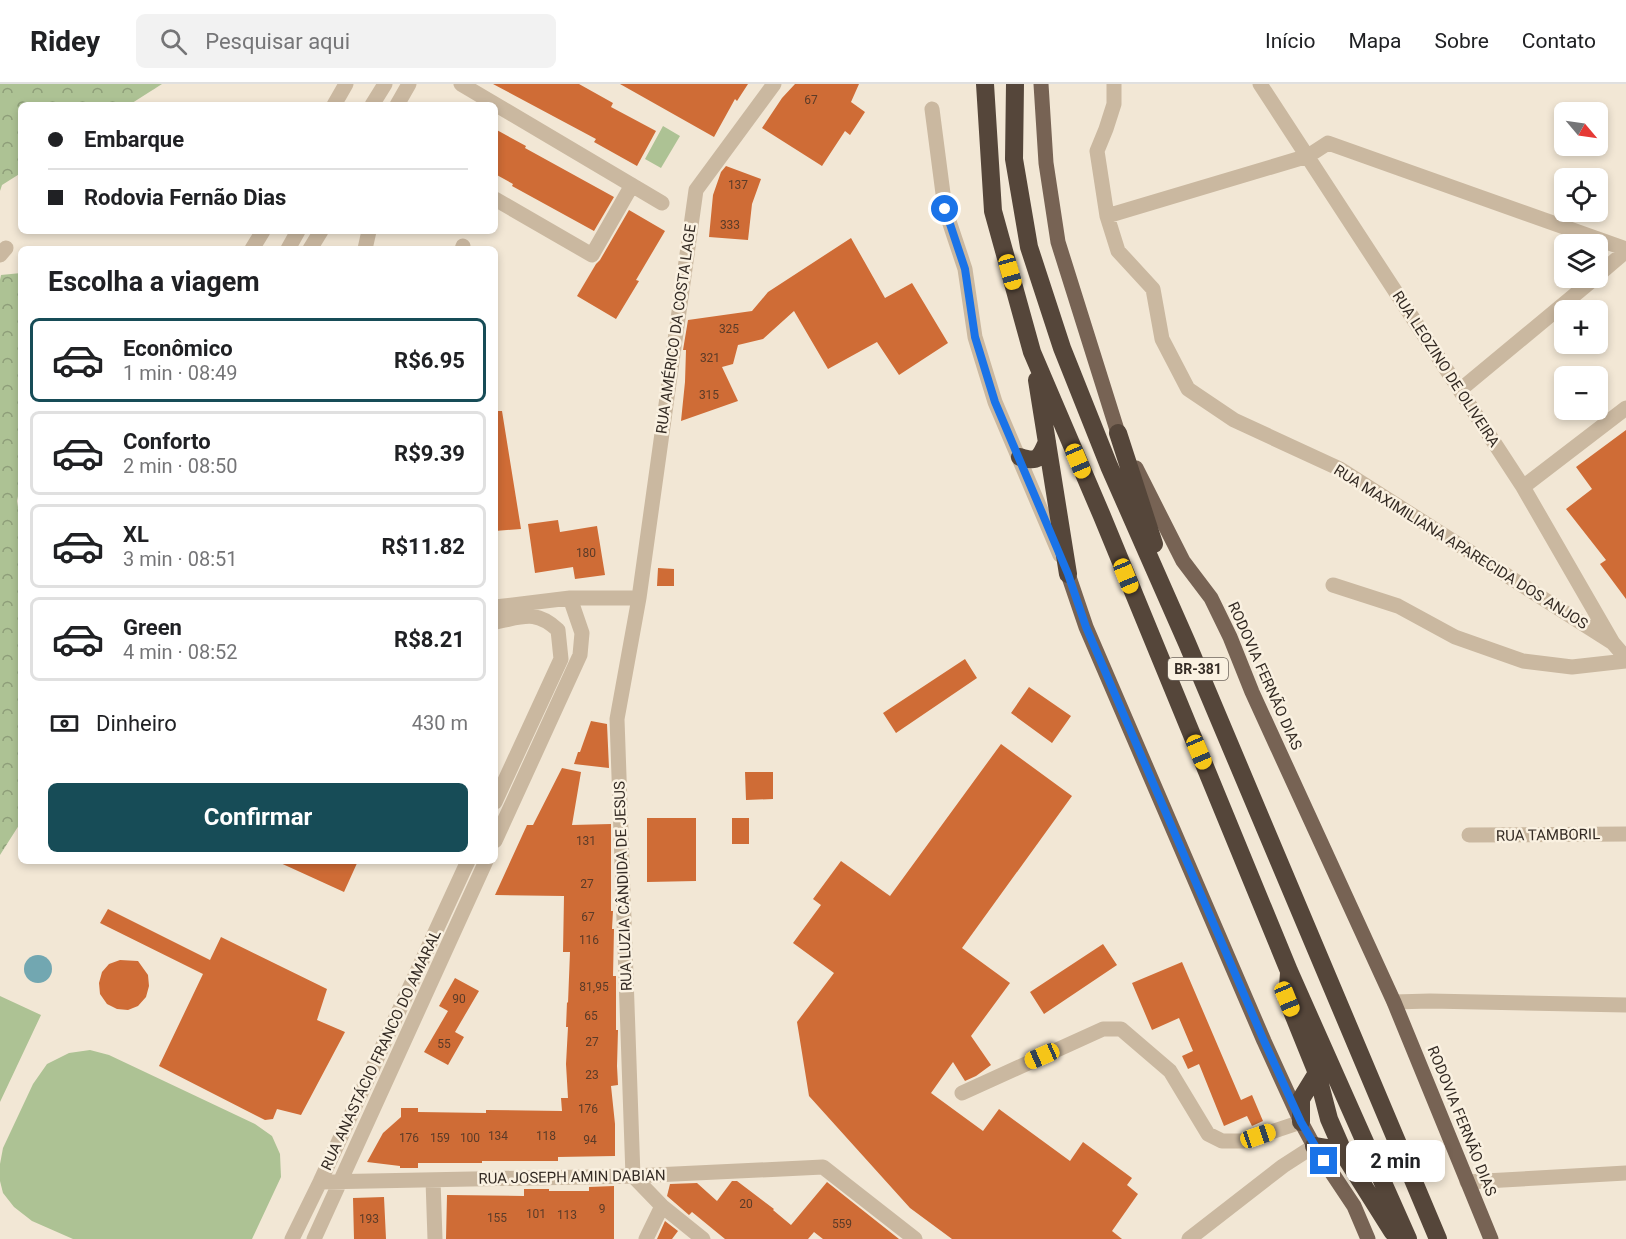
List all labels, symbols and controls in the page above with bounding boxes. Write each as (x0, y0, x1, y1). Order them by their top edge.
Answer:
search box (136, 14, 556, 68)
text: Ridey (30, 25, 100, 58)
icon: search (157, 25, 190, 58)
text: Pesquisar aqui (205, 29, 350, 54)
text: Início (1265, 29, 1316, 53)
text: Mapa (1349, 29, 1402, 53)
text: Sobre (1435, 29, 1489, 53)
text: Contato (1522, 29, 1596, 53)
house number: 67 (804, 93, 818, 107)
north arrow (1554, 102, 1608, 156)
map controls (1554, 102, 1608, 420)
text: Embarque (84, 127, 184, 152)
button: locate (1554, 168, 1608, 222)
house number: 137 (728, 178, 748, 192)
text: Rodovia Fernão Dias (84, 185, 286, 210)
route start (931, 195, 958, 222)
house number: 333 (720, 218, 740, 232)
street label: RUA AMÉRICO DA COSTA LAGE (652, 223, 700, 435)
button: layers (1554, 234, 1608, 288)
car (996, 252, 1024, 292)
text: Escolha a viagem (48, 266, 260, 298)
street label: RUA LEOZINO DE OLIVEIRA (1389, 288, 1503, 451)
button: + (1554, 300, 1608, 354)
house number: 325 (719, 322, 739, 336)
icon: car (51, 333, 105, 387)
text: Econômico (123, 336, 233, 361)
text: R$6.95 (394, 348, 465, 373)
house number: 321 (700, 351, 720, 365)
text: 1 min · 08:49 (123, 361, 238, 385)
button: − (1554, 366, 1608, 420)
house number: 315 (699, 388, 719, 402)
icon: car (51, 426, 105, 480)
text: Conforto (123, 429, 211, 454)
text: R$9.39 (394, 441, 465, 466)
car (1063, 441, 1093, 481)
text: 2 min · 08:50 (123, 454, 238, 478)
street label: RUA MAXIMILIANA APARECIDA DOS ANJOS (1331, 461, 1591, 633)
icon: car (51, 519, 105, 573)
text: XL (123, 522, 149, 547)
text: R$11.82 (381, 534, 465, 559)
house number: 180 (576, 546, 596, 560)
text: 3 min · 08:51 (123, 547, 238, 571)
car (1111, 556, 1141, 596)
street label: RODOVIA FERNÃO DIAS (1224, 599, 1306, 753)
icon: car (51, 612, 105, 666)
text: Green (123, 615, 182, 640)
text: R$8.21 (394, 627, 465, 652)
text: 4 min · 08:52 (123, 640, 238, 664)
road number: BR-381 (1168, 658, 1228, 680)
icon: cash (48, 707, 81, 740)
text: Dinheiro (96, 711, 177, 736)
text: 430 m (412, 711, 468, 735)
car (1184, 732, 1214, 772)
street label: RUA LUZIA CÂNDIDA DE JESUS (610, 781, 636, 991)
button: Confirmar (48, 783, 468, 852)
street label: RUA TAMBORIL (1496, 825, 1600, 845)
house number: 131 (576, 834, 596, 848)
house number: 27 (580, 877, 594, 891)
house number: 67 (581, 910, 595, 924)
street label: RUA ANASTÁCIO FRANCO DO AMARAL (317, 927, 445, 1173)
house number: 116 (579, 933, 599, 947)
car (1272, 979, 1302, 1019)
house number: 81,95 (579, 980, 609, 994)
house number: 90 (452, 992, 466, 1006)
house number: 65 (584, 1009, 598, 1023)
house number: 27 (585, 1035, 599, 1049)
house number: 55 (437, 1037, 451, 1051)
car (1022, 1040, 1062, 1072)
street label: RODOVIA FERNÃO DIAS (1424, 1043, 1500, 1199)
house number: 23 (585, 1068, 599, 1082)
house number: 176 (578, 1102, 598, 1116)
car (1238, 1122, 1278, 1150)
house number: 134 (488, 1129, 508, 1143)
house number: 118 (536, 1129, 556, 1143)
house number: 176 (399, 1131, 419, 1145)
house number: 159 (430, 1131, 450, 1145)
house number: 100 (460, 1131, 480, 1145)
house number: 94 (583, 1133, 597, 1147)
callout: 2 min (1345, 1140, 1444, 1182)
route end (1310, 1147, 1337, 1174)
text: 2 min (1370, 1149, 1421, 1173)
street label: RUA JOSEPH AMIN DABIAN (478, 1166, 666, 1188)
house number: 20 (739, 1197, 753, 1211)
house number: 9 (599, 1202, 605, 1216)
house number: 101 (526, 1207, 546, 1221)
house number: 113 (557, 1208, 577, 1222)
house number: 155 (487, 1211, 507, 1225)
house number: 193 (359, 1212, 379, 1226)
house number: 559 (832, 1217, 852, 1231)

